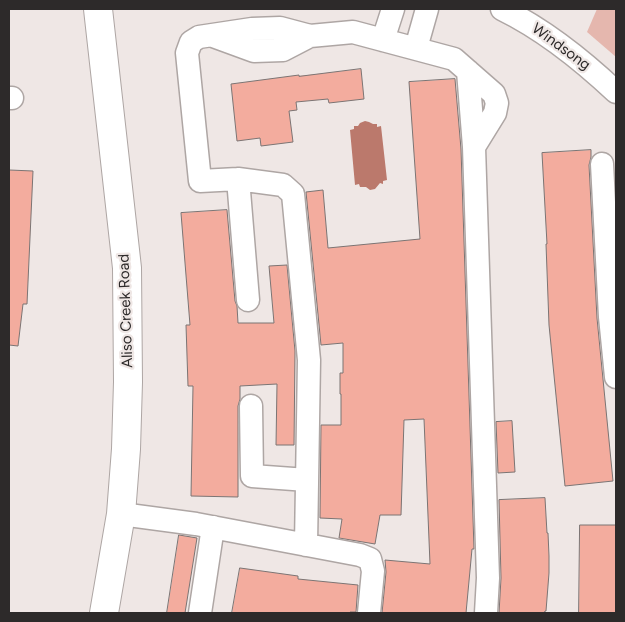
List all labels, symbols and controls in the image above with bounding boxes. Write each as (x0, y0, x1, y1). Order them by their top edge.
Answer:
street label: Windsong (528, 20, 594, 74)
street label: Aliso Creek Road (115, 254, 137, 368)

